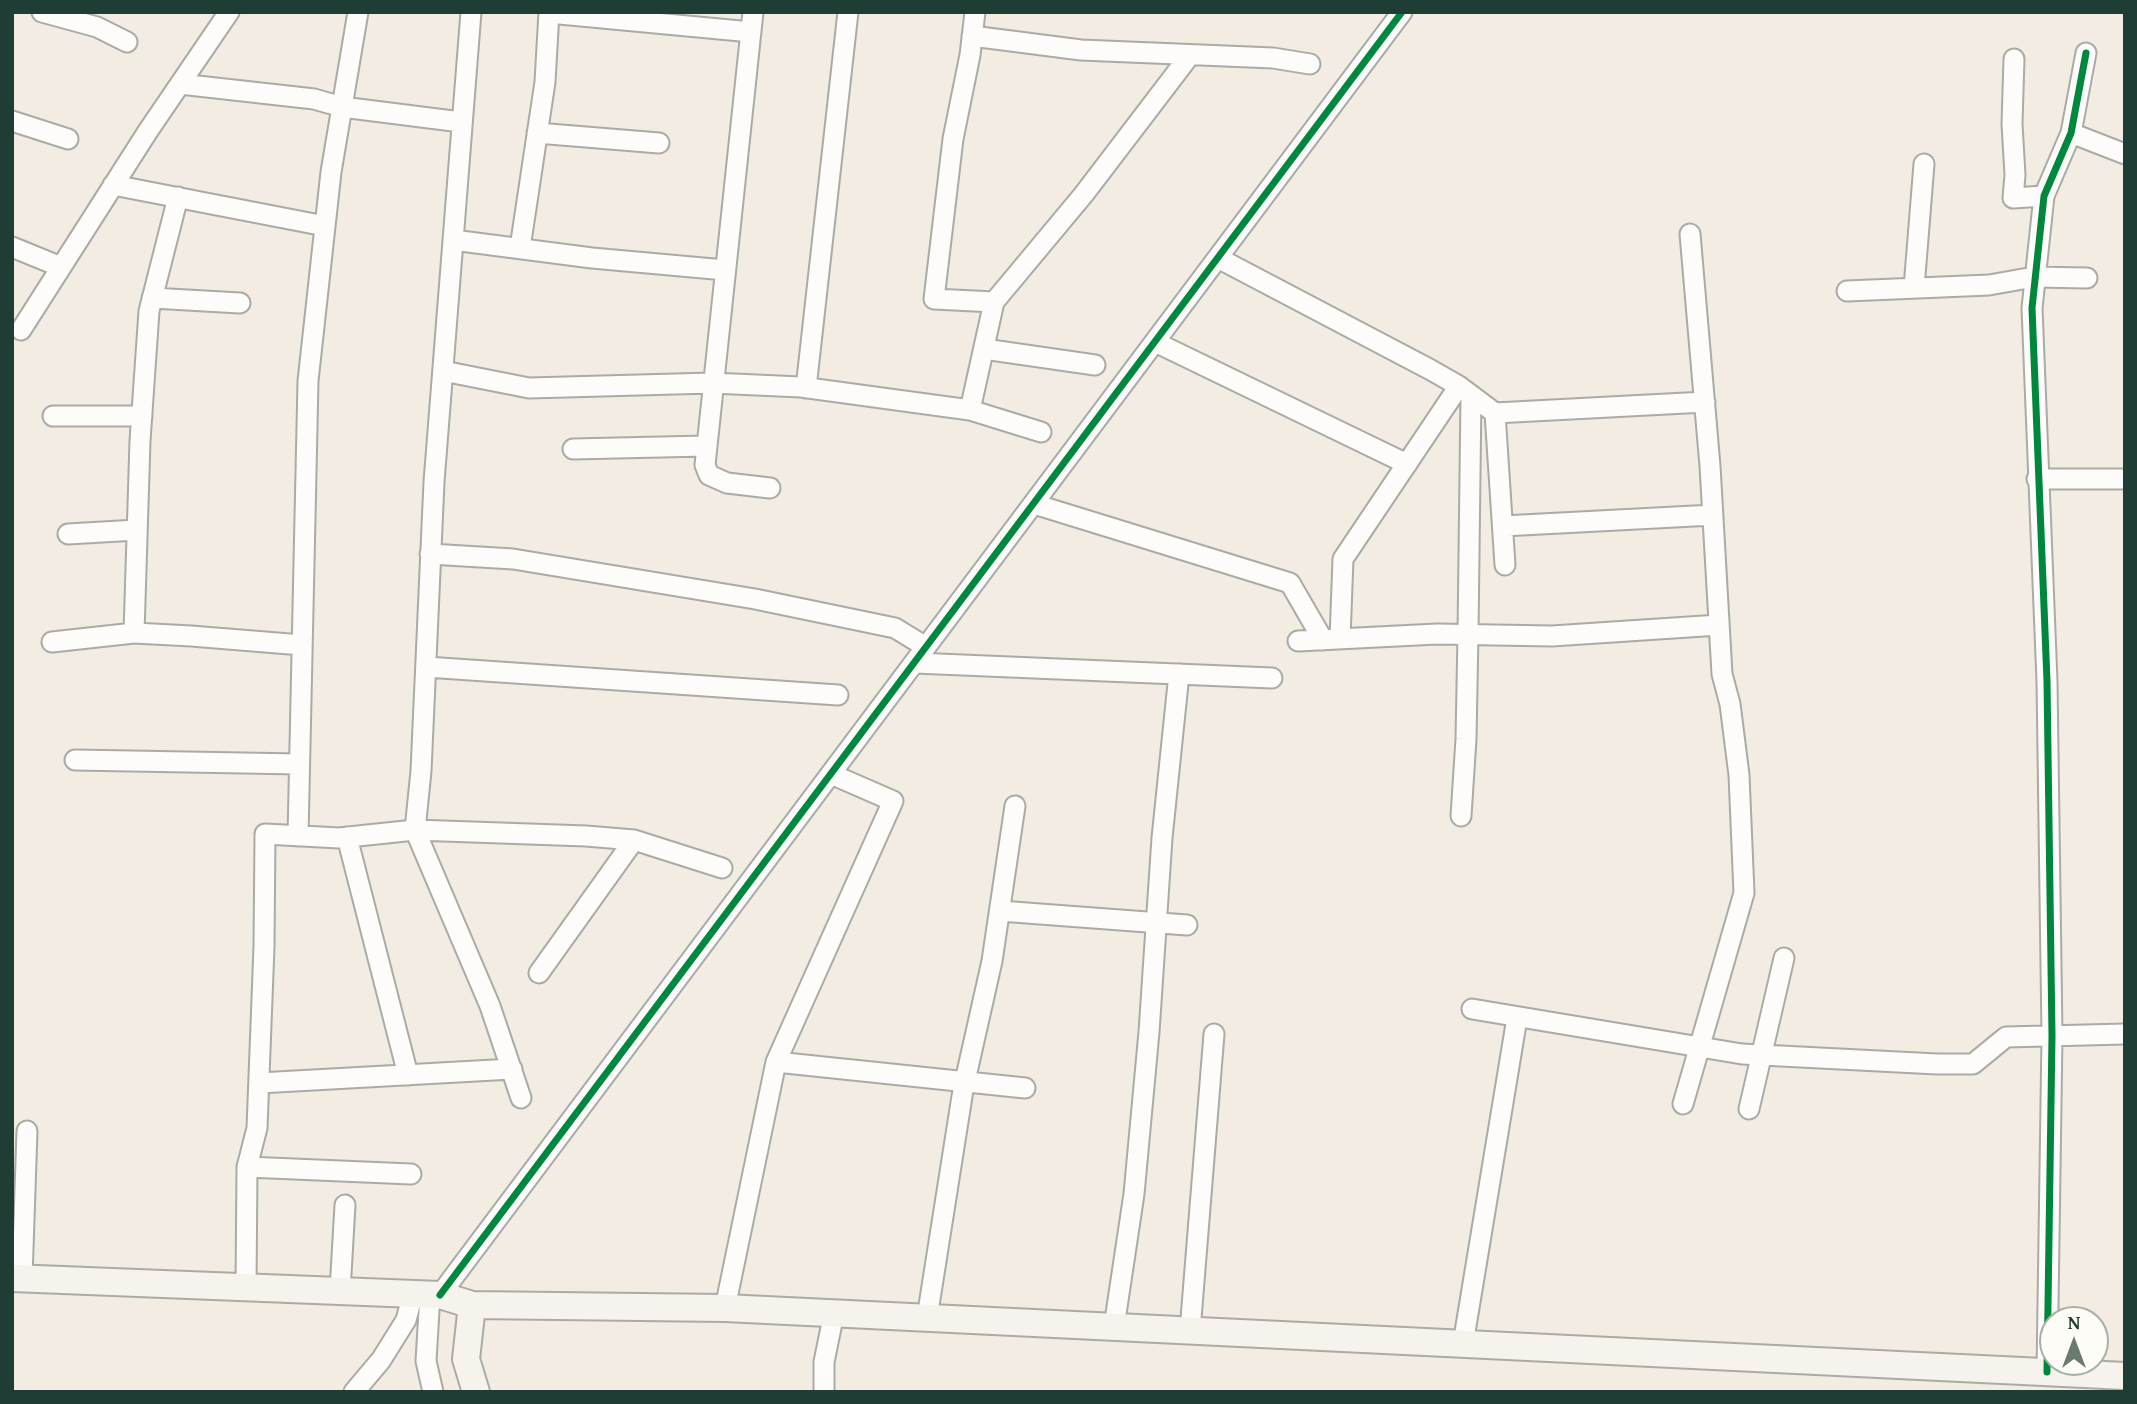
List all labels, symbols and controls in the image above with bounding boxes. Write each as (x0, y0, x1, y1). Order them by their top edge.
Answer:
north arrow (2039, 1306, 2109, 1376)
text: N (2068, 1308, 2080, 1336)

